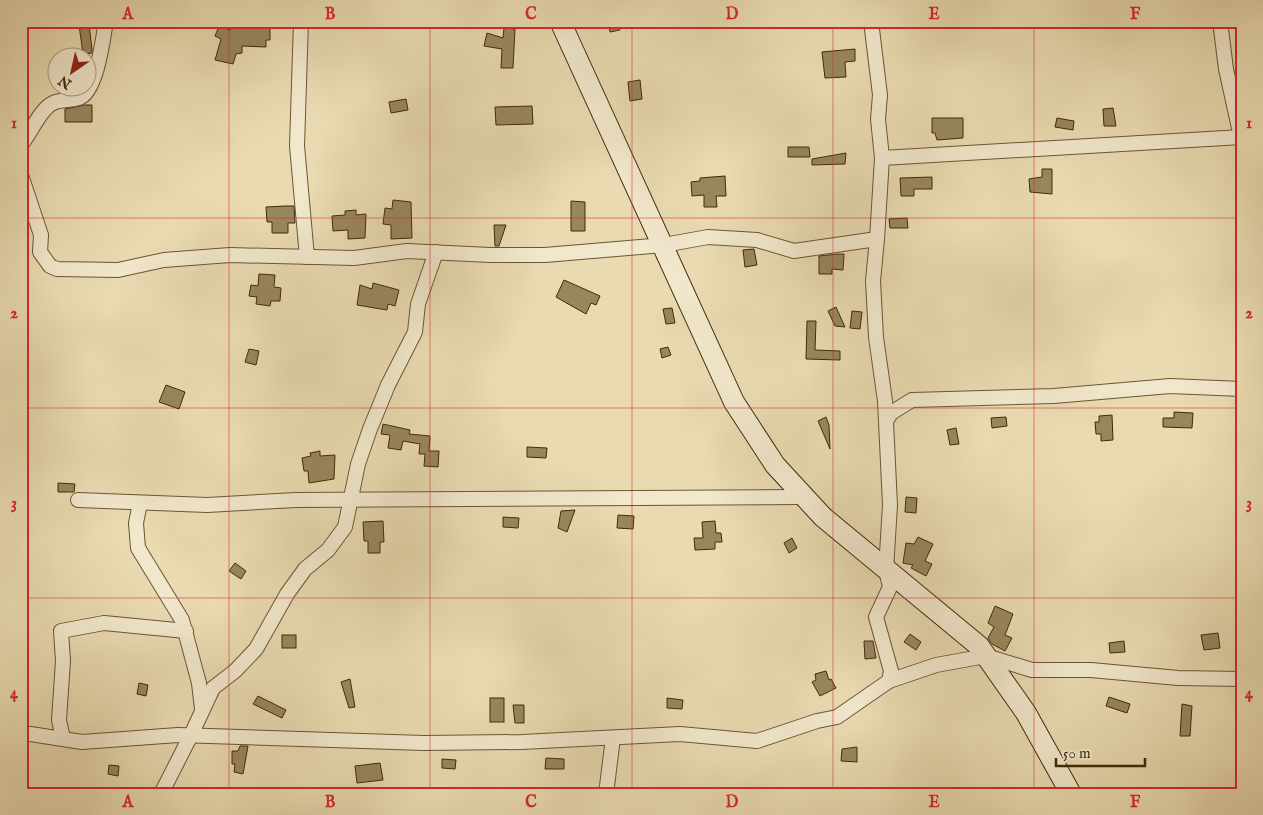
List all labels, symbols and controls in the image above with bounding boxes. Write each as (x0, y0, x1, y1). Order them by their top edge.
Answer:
text: A (122, 5, 135, 25)
text: B (325, 5, 336, 25)
text: C (525, 5, 537, 25)
text: D (726, 5, 739, 25)
text: E (928, 5, 940, 25)
text: F (1130, 5, 1141, 25)
north arrow (48, 48, 98, 98)
text: N (55, 71, 76, 93)
text: 1 (11, 114, 17, 134)
text: 1 (1246, 114, 1252, 134)
text: 2 (10, 304, 18, 324)
text: 2 (1245, 304, 1253, 324)
text: 3 (11, 494, 17, 514)
text: 3 (1246, 494, 1252, 514)
text: 4 (10, 684, 19, 704)
text: 4 (1245, 684, 1254, 704)
scale bar (1056, 735, 1144, 767)
text: 50 m (1063, 744, 1091, 763)
text: A (122, 793, 135, 813)
text: B (325, 793, 336, 813)
text: C (525, 793, 537, 813)
text: D (726, 793, 739, 813)
text: E (928, 793, 940, 813)
text: F (1130, 793, 1141, 813)

